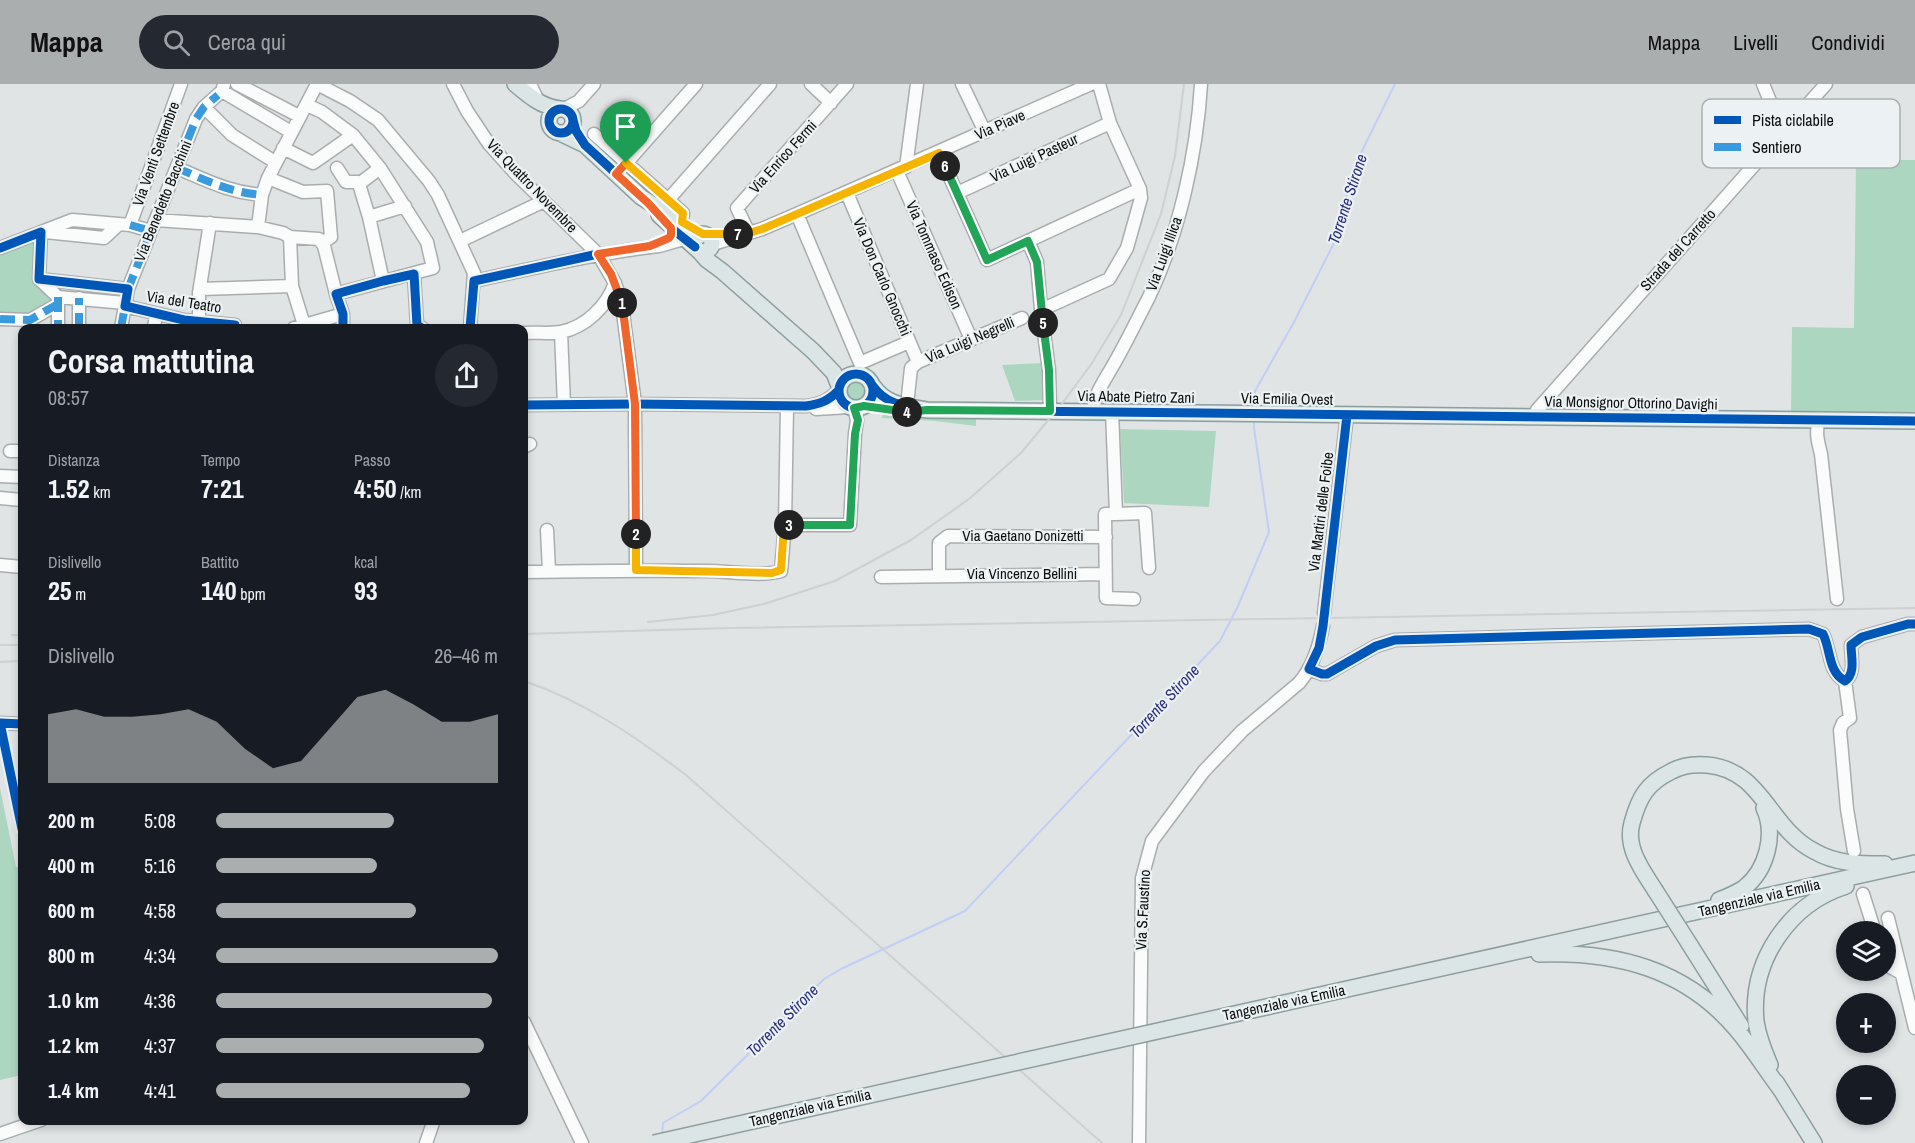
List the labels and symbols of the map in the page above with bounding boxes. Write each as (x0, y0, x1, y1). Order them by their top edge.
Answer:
street label: Via Venti Settembre (127, 98, 184, 209)
legend (1702, 99, 1900, 168)
pin (600, 101, 651, 163)
street label: Via Piave (971, 104, 1028, 145)
text: Pista ciclabile (1752, 109, 1834, 131)
street label: Via Enrico Fermi (744, 115, 821, 198)
street label: Via Luigi Pasteur (986, 128, 1081, 187)
street label: Via Quattro Novembre (482, 134, 583, 237)
text: Sentiero (1752, 136, 1802, 158)
street label: Via Benedetto Bacchini (129, 137, 196, 265)
pin: 6 (930, 151, 960, 181)
water label: Torrente Stirone (1322, 151, 1372, 247)
street label: Via Tommaso Edison (901, 197, 968, 312)
street label: Strada del Carretto (1635, 204, 1720, 295)
street label: Via Luigi Illica (1140, 214, 1187, 294)
street label: Via Don Carlo Gnocchi (848, 215, 917, 339)
pin: 7 (723, 219, 753, 249)
street label: Via del Teatro (145, 285, 223, 318)
pin: 1 (607, 288, 637, 318)
pin: 5 (1028, 308, 1058, 338)
street label: Via Luigi Negrelli (922, 311, 1018, 368)
street label: Via Abate Pietro Zani (1077, 385, 1195, 408)
street label: Via Emilia Ovest (1241, 387, 1334, 410)
street label: Via Monsignor Ottorino Davighi (1544, 390, 1718, 415)
pin: 4 (892, 397, 922, 427)
street label: Via Martiri delle Foibe (1303, 451, 1338, 573)
pin: 3 (774, 510, 804, 540)
pin: 2 (621, 519, 651, 549)
street label: Via Gaetano Donizetti (962, 525, 1084, 546)
street label: Via Vincenzo Bellini (967, 563, 1077, 584)
water label: Torrente Stirone (1124, 659, 1204, 743)
street label: Via S.Faustino (1130, 869, 1155, 951)
street label: Tangenziale via Emilia (1696, 873, 1822, 922)
water label: Torrente Stirone (741, 979, 823, 1061)
street label: Tangenziale via Emilia (1221, 979, 1347, 1026)
street label: Tangenziale via Emilia (747, 1083, 873, 1132)

